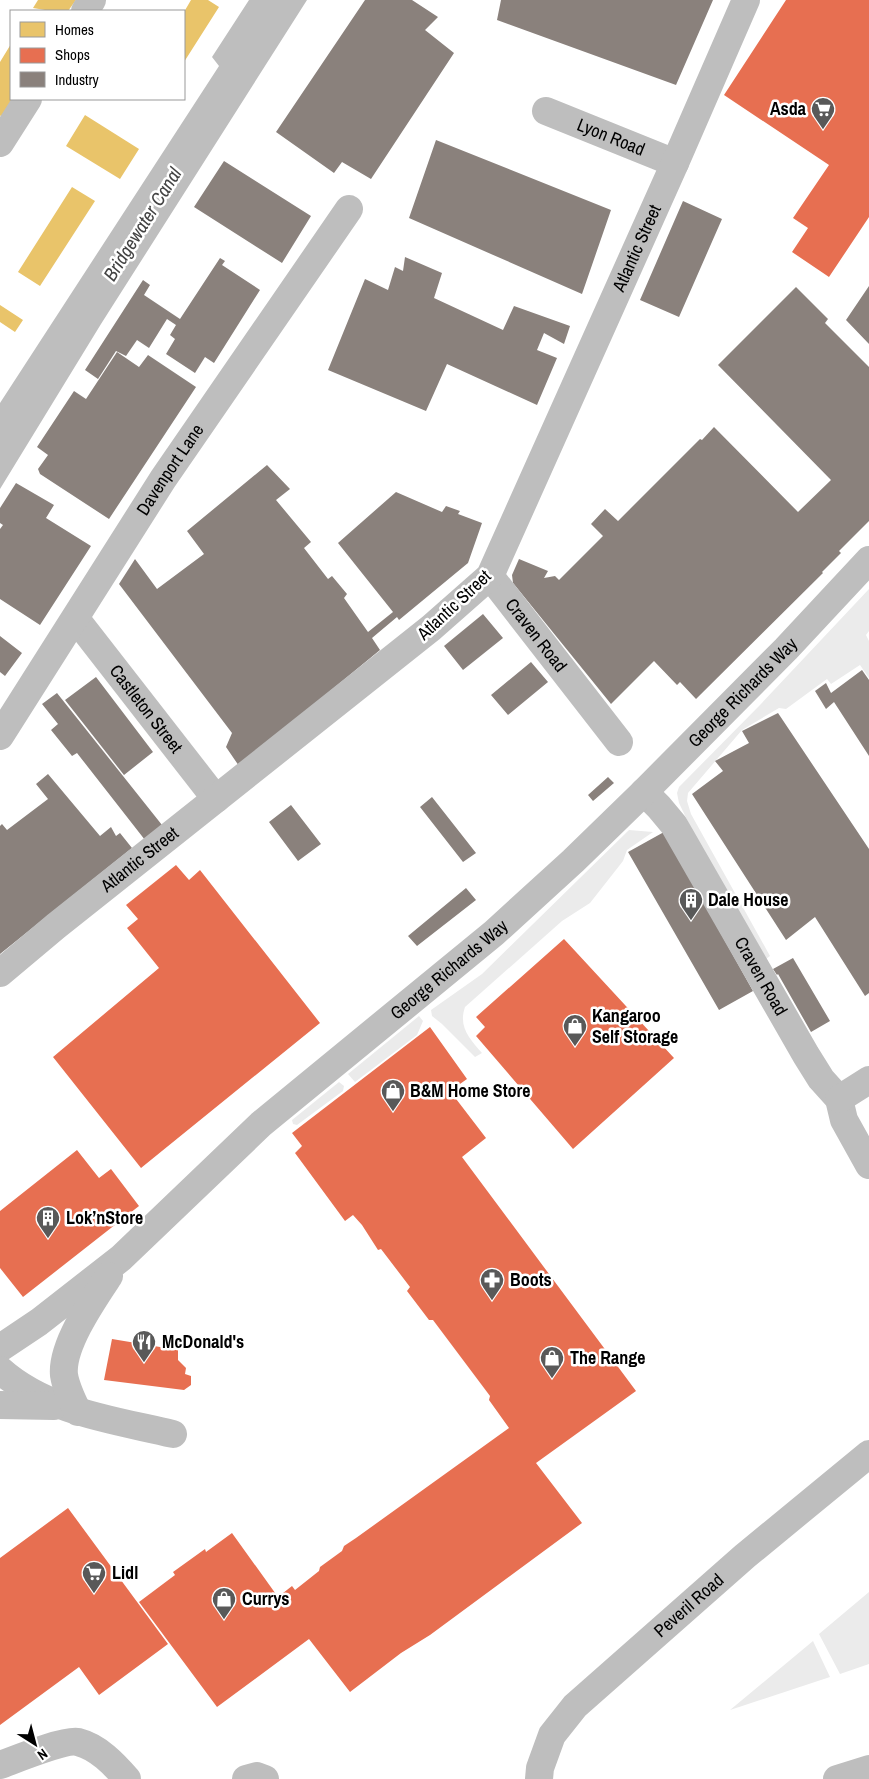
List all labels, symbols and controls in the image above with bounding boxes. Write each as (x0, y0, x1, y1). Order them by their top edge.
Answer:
legend (10, 10, 185, 100)
text: Homes (55, 19, 94, 40)
text: Shops (55, 44, 90, 65)
text: Industry (55, 69, 100, 90)
place label: Asda (770, 96, 807, 121)
supermarket icon: Asda (810, 96, 836, 130)
street label: Lyon Road (574, 112, 649, 162)
water label: Bridgewater Canal (97, 162, 187, 286)
street label: Atlantic Street (606, 200, 667, 296)
street label: Davenport Lane (130, 419, 209, 520)
street label: Atlantic Street (410, 564, 496, 646)
street label: Craven Road (500, 593, 573, 677)
street label: George Richards Way (682, 631, 803, 753)
street label: Castleton Street (104, 659, 189, 758)
street label: Atlantic Street (94, 820, 183, 898)
building icon: Dale House (678, 887, 704, 921)
place label: Dale House (708, 887, 788, 912)
street label: George Richards Way (385, 913, 514, 1025)
street label: Craven Road (729, 932, 794, 1020)
place label: Kangaroo Self Storage (592, 1003, 678, 1049)
shop icon: Kangaroo Self Storage (562, 1013, 588, 1047)
shop icon: B&M Home Store (380, 1078, 406, 1112)
place label: B&M Home Store (410, 1078, 531, 1103)
building icon: Lok’nStore (35, 1205, 61, 1239)
place label: Lok’nStore (66, 1205, 143, 1230)
pharmacy icon: Boots (479, 1267, 505, 1301)
place label: Boots (510, 1267, 552, 1292)
restaurant icon: McDonald's (131, 1329, 157, 1363)
place label: McDonald's (162, 1329, 244, 1354)
shop icon: The Range (539, 1345, 565, 1379)
place label: The Range (570, 1345, 645, 1370)
supermarket icon: Lidl (81, 1560, 107, 1594)
place label: Lidl (112, 1560, 138, 1585)
street label: Peveril Road (648, 1568, 729, 1643)
shop icon: Currys (211, 1586, 237, 1620)
place label: Currys (242, 1586, 290, 1611)
north arrow (10, 1719, 60, 1769)
text: N (34, 1745, 51, 1764)

